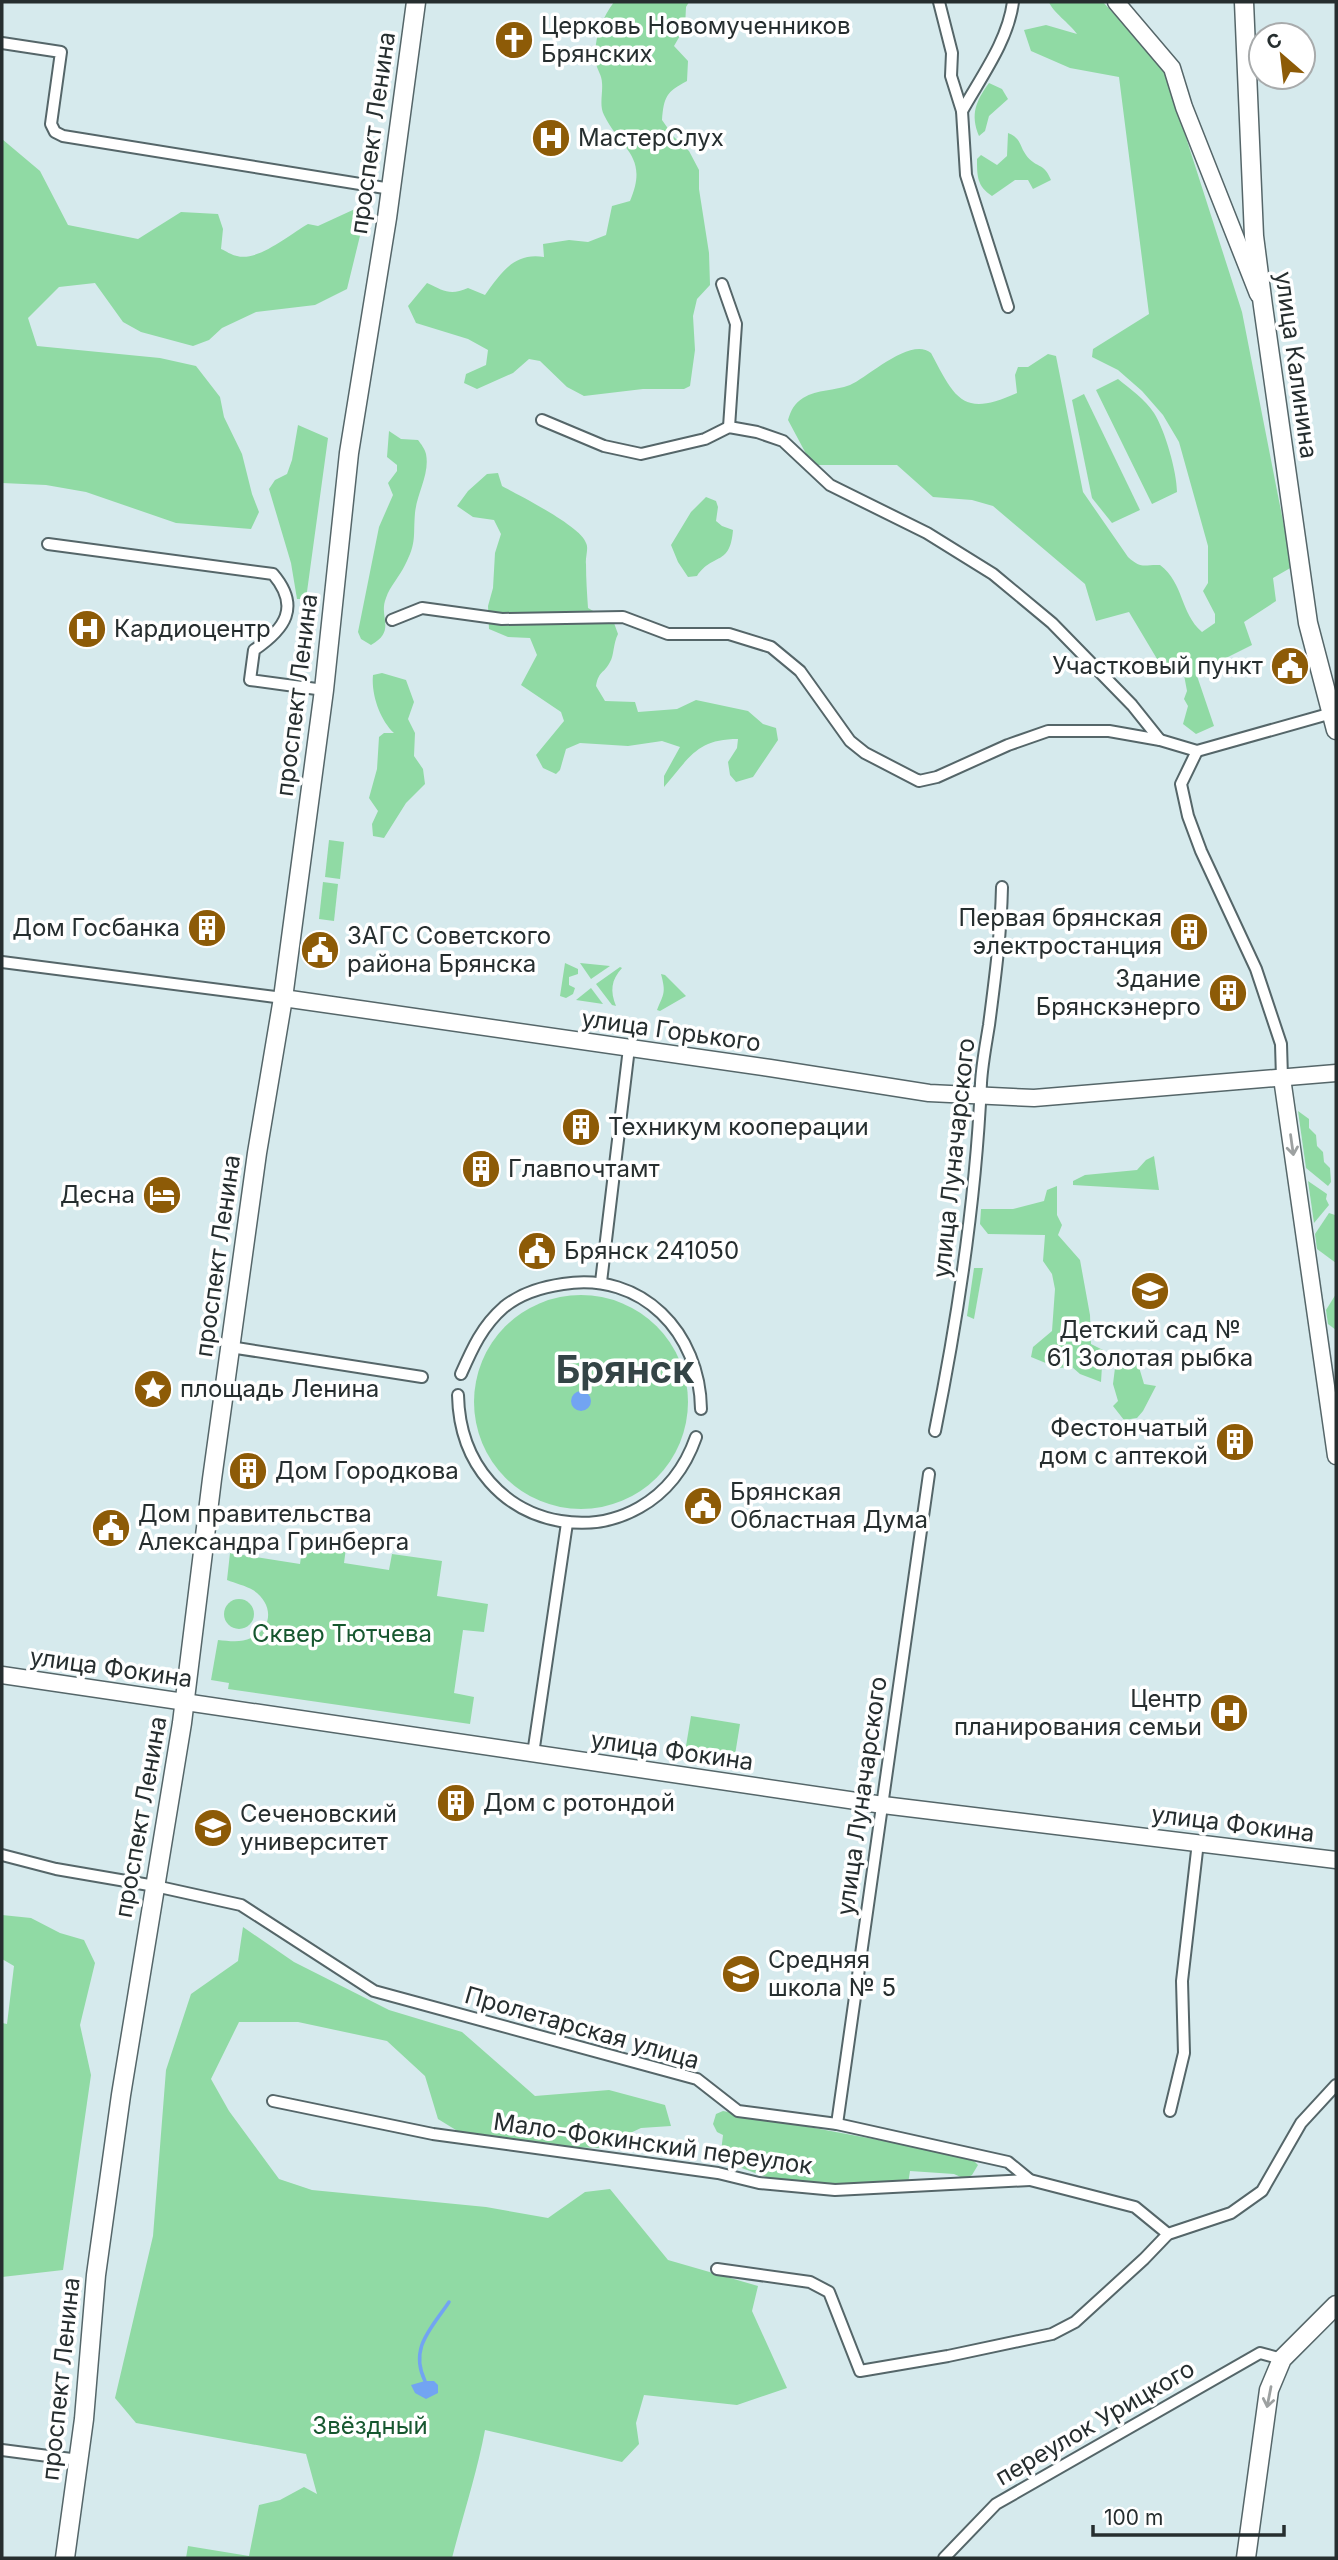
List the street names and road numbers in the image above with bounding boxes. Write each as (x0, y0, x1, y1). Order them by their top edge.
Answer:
street label: проспект Ленина (344, 30, 401, 236)
street label: улица Калинина (1269, 270, 1324, 460)
street label: проспект Ленина (270, 592, 323, 798)
street label: улица Горького (580, 1004, 763, 1057)
street label: улица Луначарского (926, 1036, 981, 1279)
street label: проспект Ленина (189, 1153, 246, 1359)
street label: улица Фокина (28, 1642, 194, 1693)
street label: улица Луначарского (830, 1674, 893, 1917)
street label: проспект Ленина (109, 1714, 172, 1920)
street label: улица Фокина (589, 1725, 755, 1776)
street label: улица Фокина (1150, 1799, 1316, 1848)
street label: Пролетарская улица (462, 1980, 703, 2075)
street label: Мало-Фокинский переулок (492, 2107, 814, 2180)
street label: проспект Ленина (35, 2276, 86, 2482)
street label: переулок Урицкого (990, 2354, 1200, 2491)

